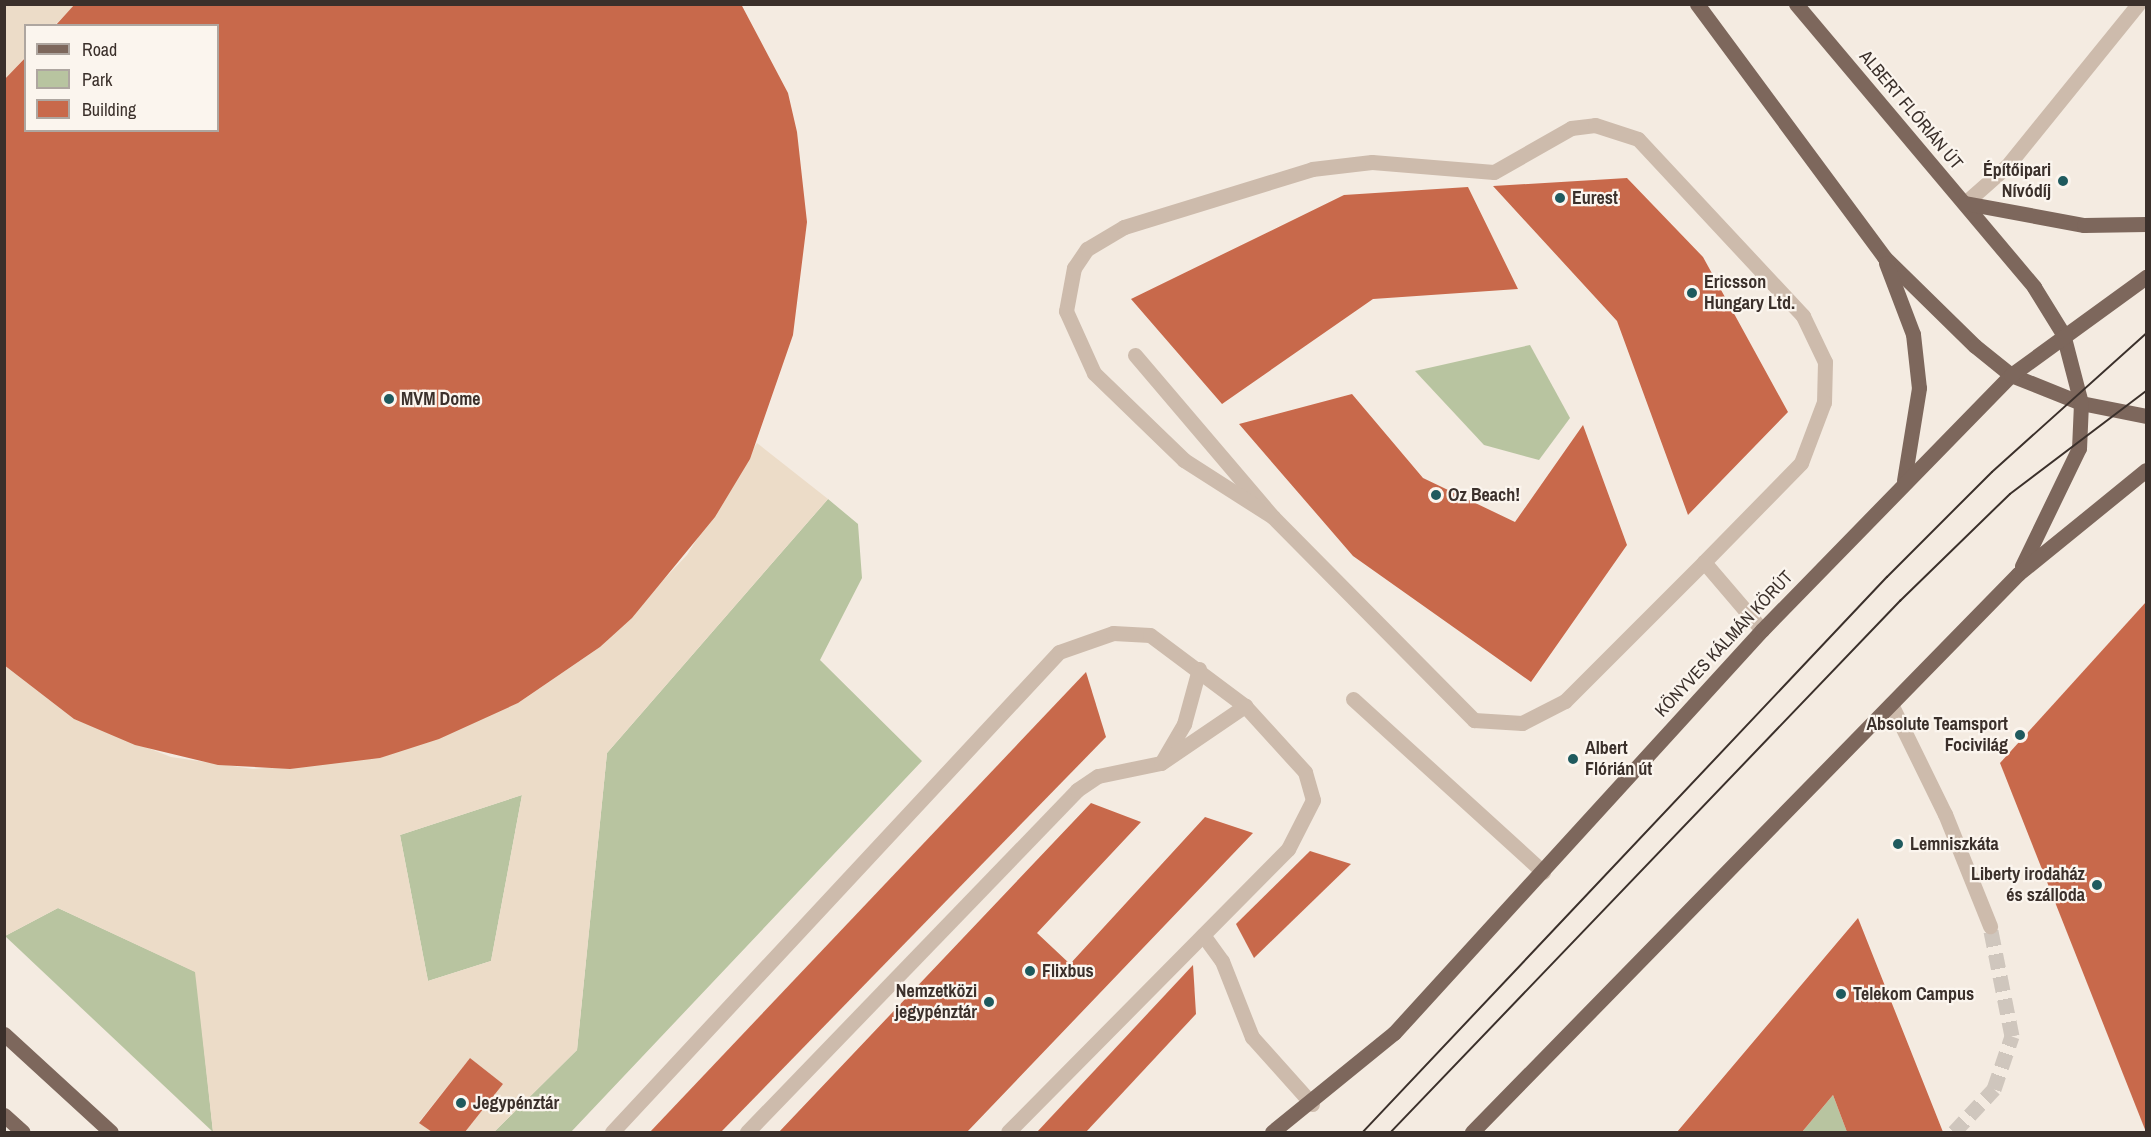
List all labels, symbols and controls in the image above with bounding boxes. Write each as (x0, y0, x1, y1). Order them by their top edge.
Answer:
legend (24, 24, 219, 132)
text: Road (82, 37, 117, 62)
street label: ALBERT FLÓRIÁN ÚT (1855, 46, 1967, 174)
text: Park (82, 67, 112, 92)
text: Building (82, 97, 136, 122)
place label: Építőipari Nívódíj (1983, 160, 2051, 202)
marker: Építőipari Nívódíj (2056, 174, 2070, 188)
place label: Eurest (1572, 187, 1618, 209)
marker: Eurest (1553, 191, 1567, 205)
place label: Ericsson Hungary Ltd. (1704, 272, 1795, 314)
marker: Ericsson Hungary Ltd. (1685, 286, 1699, 300)
place label: MVM Dome (401, 388, 481, 410)
marker: MVM Dome (382, 392, 396, 406)
place label: Oz Beach! (1448, 484, 1520, 506)
marker: Oz Beach! (1429, 488, 1443, 502)
street label: KÖNYVES KÁLMÁN KÖRÚT (1651, 566, 1797, 722)
place label: Absolute Teamsport Focivilág (1866, 714, 2008, 756)
marker: Absolute Teamsport Focivilág (2013, 728, 2027, 742)
place label: Albert Flórián út (1585, 738, 1652, 780)
marker: Albert Flórián út (1566, 752, 1580, 766)
place label: Lemniszkáta (1910, 833, 1999, 855)
marker: Lemniszkáta (1891, 837, 1905, 851)
place label: Liberty irodaház és szálloda (1971, 864, 2085, 906)
marker: Liberty irodaház és szálloda (2090, 878, 2104, 892)
place label: Flixbus (1042, 960, 1094, 982)
marker: Flixbus (1023, 964, 1037, 978)
place label: Nemzetközi jegypénztár (895, 981, 977, 1024)
place label: Telekom Campus (1853, 983, 1974, 1005)
marker: Telekom Campus (1834, 987, 1848, 1001)
marker: Nemzetközi jegypénztár (982, 995, 996, 1009)
place label: Jegypénztár (473, 1092, 559, 1114)
marker: Jegypénztár (454, 1096, 468, 1110)

